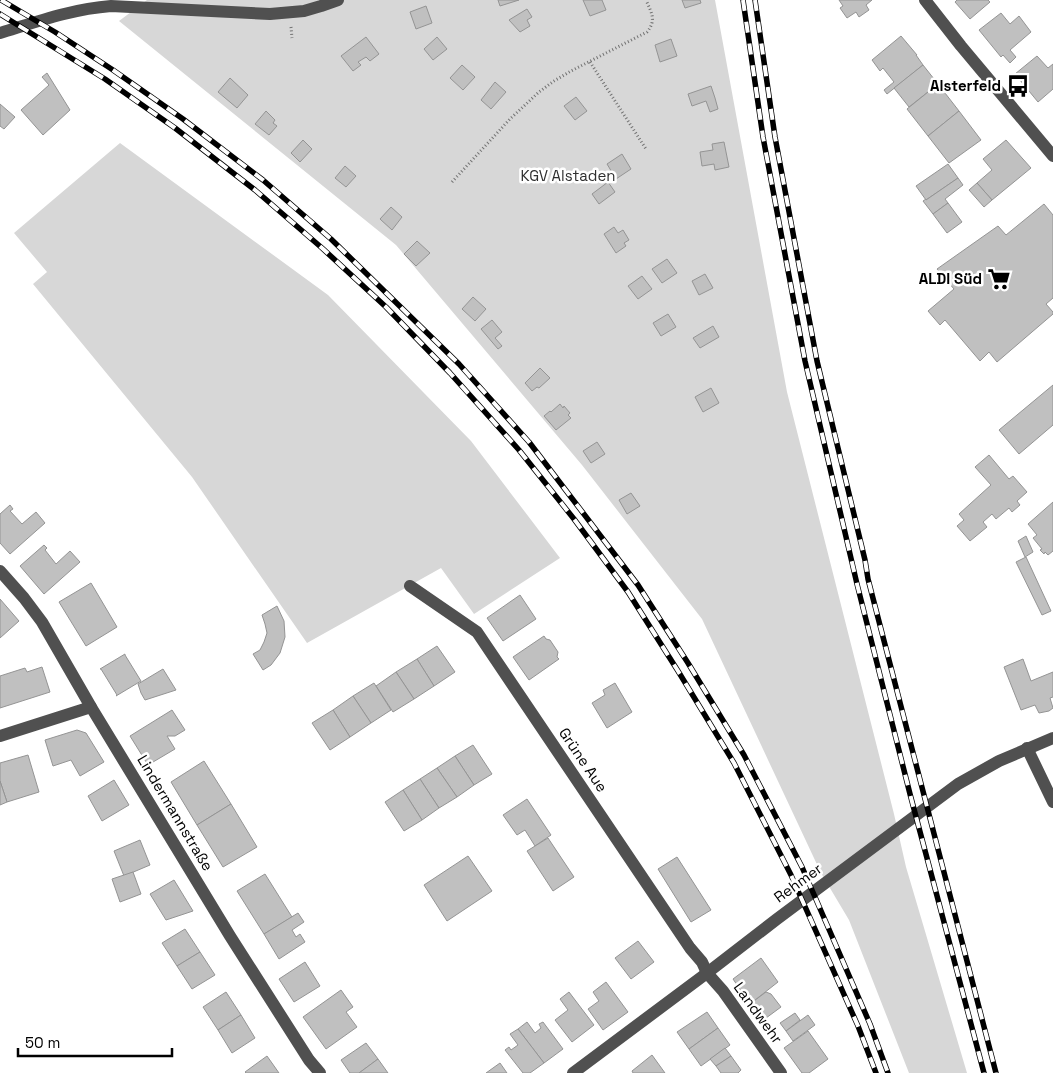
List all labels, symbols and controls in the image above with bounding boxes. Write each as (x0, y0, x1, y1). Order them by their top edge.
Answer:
bus stop icon: Alsterfeld (1005, 73, 1031, 99)
place label: Alsterfeld (930, 76, 1001, 95)
park label: KGV Alstaden (521, 166, 615, 185)
supermarket icon: ALDI Süd (986, 266, 1012, 292)
place label: ALDI Süd (919, 269, 982, 288)
street label: Grüne Aue (555, 724, 612, 796)
street label: Lindermannstraße (133, 751, 218, 874)
street label: Rehmer (770, 859, 826, 906)
street label: Landwehr (730, 978, 787, 1047)
scale bar (18, 1026, 171, 1058)
text: 50 m (25, 1033, 60, 1052)

